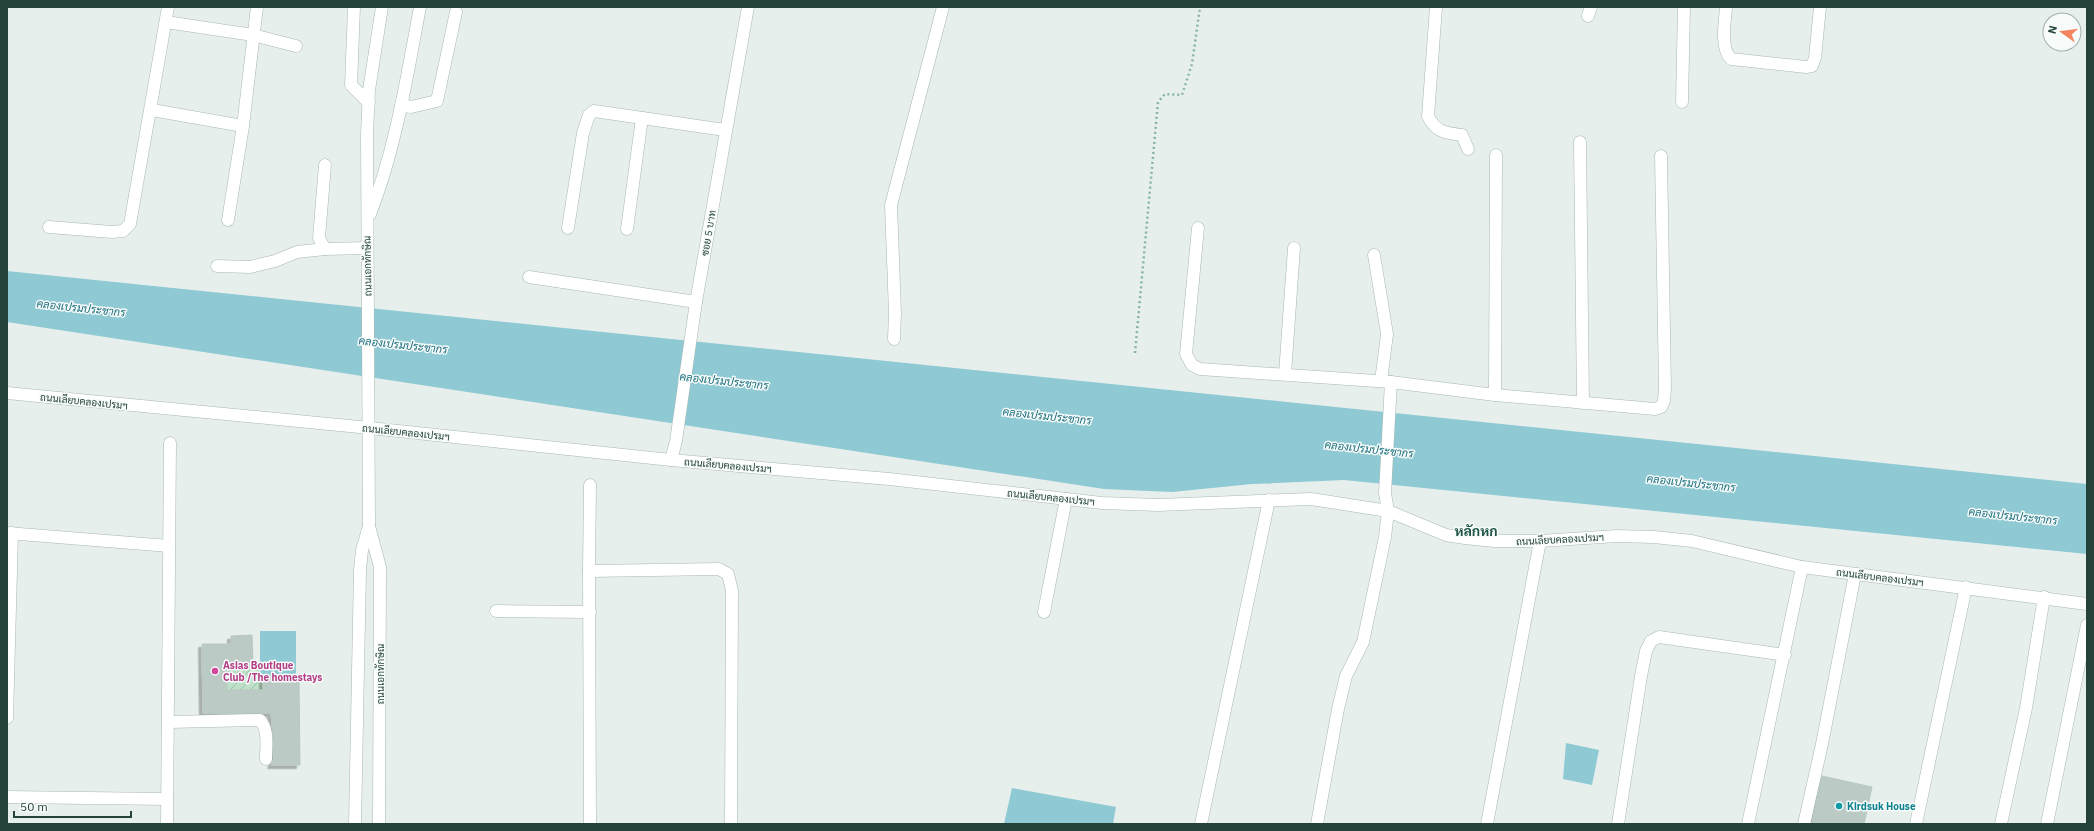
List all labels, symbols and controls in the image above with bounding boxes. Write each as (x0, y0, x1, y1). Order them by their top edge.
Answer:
north arrow (2042, 12, 2082, 52)
text: N (2045, 24, 2060, 35)
street label: ซอย 5 บาท (698, 209, 719, 257)
street label: ถนนเอกทักษิณ (360, 236, 375, 296)
water label: คลองเปรมประชากร (36, 296, 127, 320)
water label: คลองเปรมประชากร (358, 333, 449, 357)
water label: คลองเปรมประชากร (679, 369, 770, 393)
street label: ถนนเลียบคลองเปรมฯ (40, 390, 128, 413)
water label: คลองเปรมประชากร (1002, 404, 1093, 428)
street label: ถนนเลียบคลองเปรมฯ (362, 421, 450, 444)
water label: คลองเปรมประชากร (1324, 437, 1415, 461)
street label: ถนนเลียบคลองเปรมฯ (684, 455, 772, 476)
water label: คลองเปรมประชากร (1646, 471, 1737, 495)
street label: ถนนเลียบคลองเปรมฯ (1007, 486, 1095, 509)
water label: คลองเปรมประชากร (1968, 504, 2059, 528)
district label: หลักหก (1454, 522, 1498, 540)
street label: ถนนเลียบคลองเปรมฯ (1516, 531, 1604, 548)
street label: ถนนเลียบคลองเปรมฯ (1835, 566, 1924, 589)
street label: ถนนเอกทักษิณ (374, 644, 387, 704)
place label: Asias Boutique Club /The homestays (223, 659, 322, 684)
marker: Asias Boutique Club /The homestays (210, 666, 220, 676)
scale bar (14, 793, 131, 819)
text: 50 m (20, 799, 48, 814)
place label: Kirdsuk House (1847, 800, 1916, 813)
marker: Kirdsuk House (1834, 801, 1844, 811)

